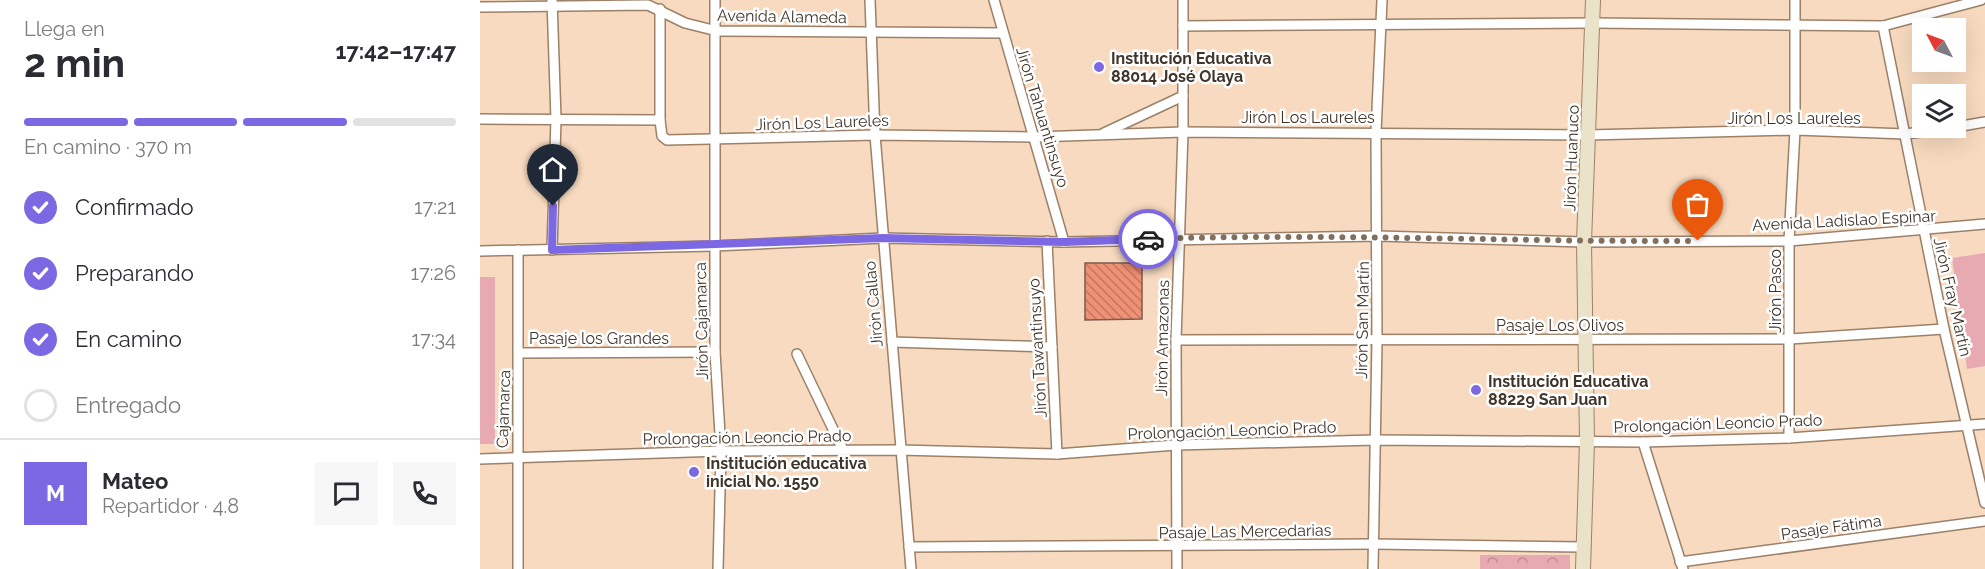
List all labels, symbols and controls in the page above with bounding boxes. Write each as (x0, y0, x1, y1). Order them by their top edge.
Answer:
street label: Avenida Alameda (717, 6, 847, 27)
text: Llega en (24, 17, 105, 41)
north arrow (1912, 18, 1966, 72)
map controls (1912, 18, 1966, 138)
text: 17:42–17:47 (336, 38, 456, 64)
text: 2 min (24, 40, 125, 86)
street label: Jirón Tahuantinsuyo (1012, 45, 1073, 190)
place label: Institución Educativa 88014 José Olaya (1111, 49, 1271, 86)
marker: Institución Educativa 88014 José Olaya (1092, 60, 1106, 74)
button: layers (1912, 84, 1966, 138)
street label: Jirón Huanuco (1560, 104, 1583, 212)
street label: Jirón Los Laureles (1241, 108, 1375, 127)
street label: Jirón Los Laureles (1727, 109, 1861, 128)
street label: Jirón Los Laureles (755, 111, 889, 134)
text: En camino · 370 m (24, 135, 192, 159)
pin (527, 144, 578, 206)
icon: home (536, 153, 569, 186)
pin (1672, 179, 1723, 241)
icon: bag (1681, 188, 1714, 221)
icon: check (24, 191, 57, 224)
text: Confirmado (75, 194, 194, 220)
text: 17:21 (414, 195, 456, 219)
street label: Avenida Ladislao Espinar (1752, 206, 1937, 235)
courier (1118, 209, 1178, 269)
icon: car (1132, 223, 1165, 256)
street label: Jirón Fray Martín (1930, 236, 1975, 358)
street label: Jirón Pasco (1766, 249, 1785, 333)
icon: check (24, 257, 57, 290)
text: Preparando (75, 260, 194, 286)
street label: Jirón Callao (860, 260, 887, 348)
text: 17:26 (411, 261, 456, 285)
street label: Jirón San Martín (1352, 261, 1373, 379)
street label: Jirón Cajamarca (691, 262, 712, 380)
street label: Jirón Tawantinsuyo (1024, 278, 1051, 418)
street label: Jirón Amazonas (1152, 279, 1173, 396)
street label: Pasaje Los Olivos (1496, 316, 1624, 335)
icon: check (24, 323, 57, 356)
text: En camino (75, 326, 182, 352)
text: 17:34 (411, 327, 456, 351)
street label: Pasaje los Grandes (529, 329, 669, 348)
street label: Cajamarca (493, 370, 514, 448)
place label: Institución Educativa 88229 San Juan (1488, 372, 1648, 409)
marker: Institución Educativa 88229 San Juan (1469, 383, 1483, 397)
text: Entregado (75, 392, 181, 418)
street label: Prolongación Leoncio Prado (1613, 410, 1823, 437)
street label: Prolongación Leoncio Prado (1127, 417, 1337, 444)
street label: Prolongación Leoncio Prado (642, 426, 852, 449)
place label: Institución educativa inicial No. 1550 (706, 454, 867, 491)
button: chat (315, 462, 378, 525)
button: phone (393, 462, 456, 525)
marker: Institución educativa inicial No. 1550 (687, 465, 701, 479)
text: Mateo (102, 468, 168, 494)
text: M (46, 480, 65, 506)
text: Repartidor · 4.8 (102, 494, 239, 518)
street label: Pasaje Fátima (1780, 511, 1883, 544)
street label: Pasaje Las Mercedarias (1158, 520, 1332, 543)

